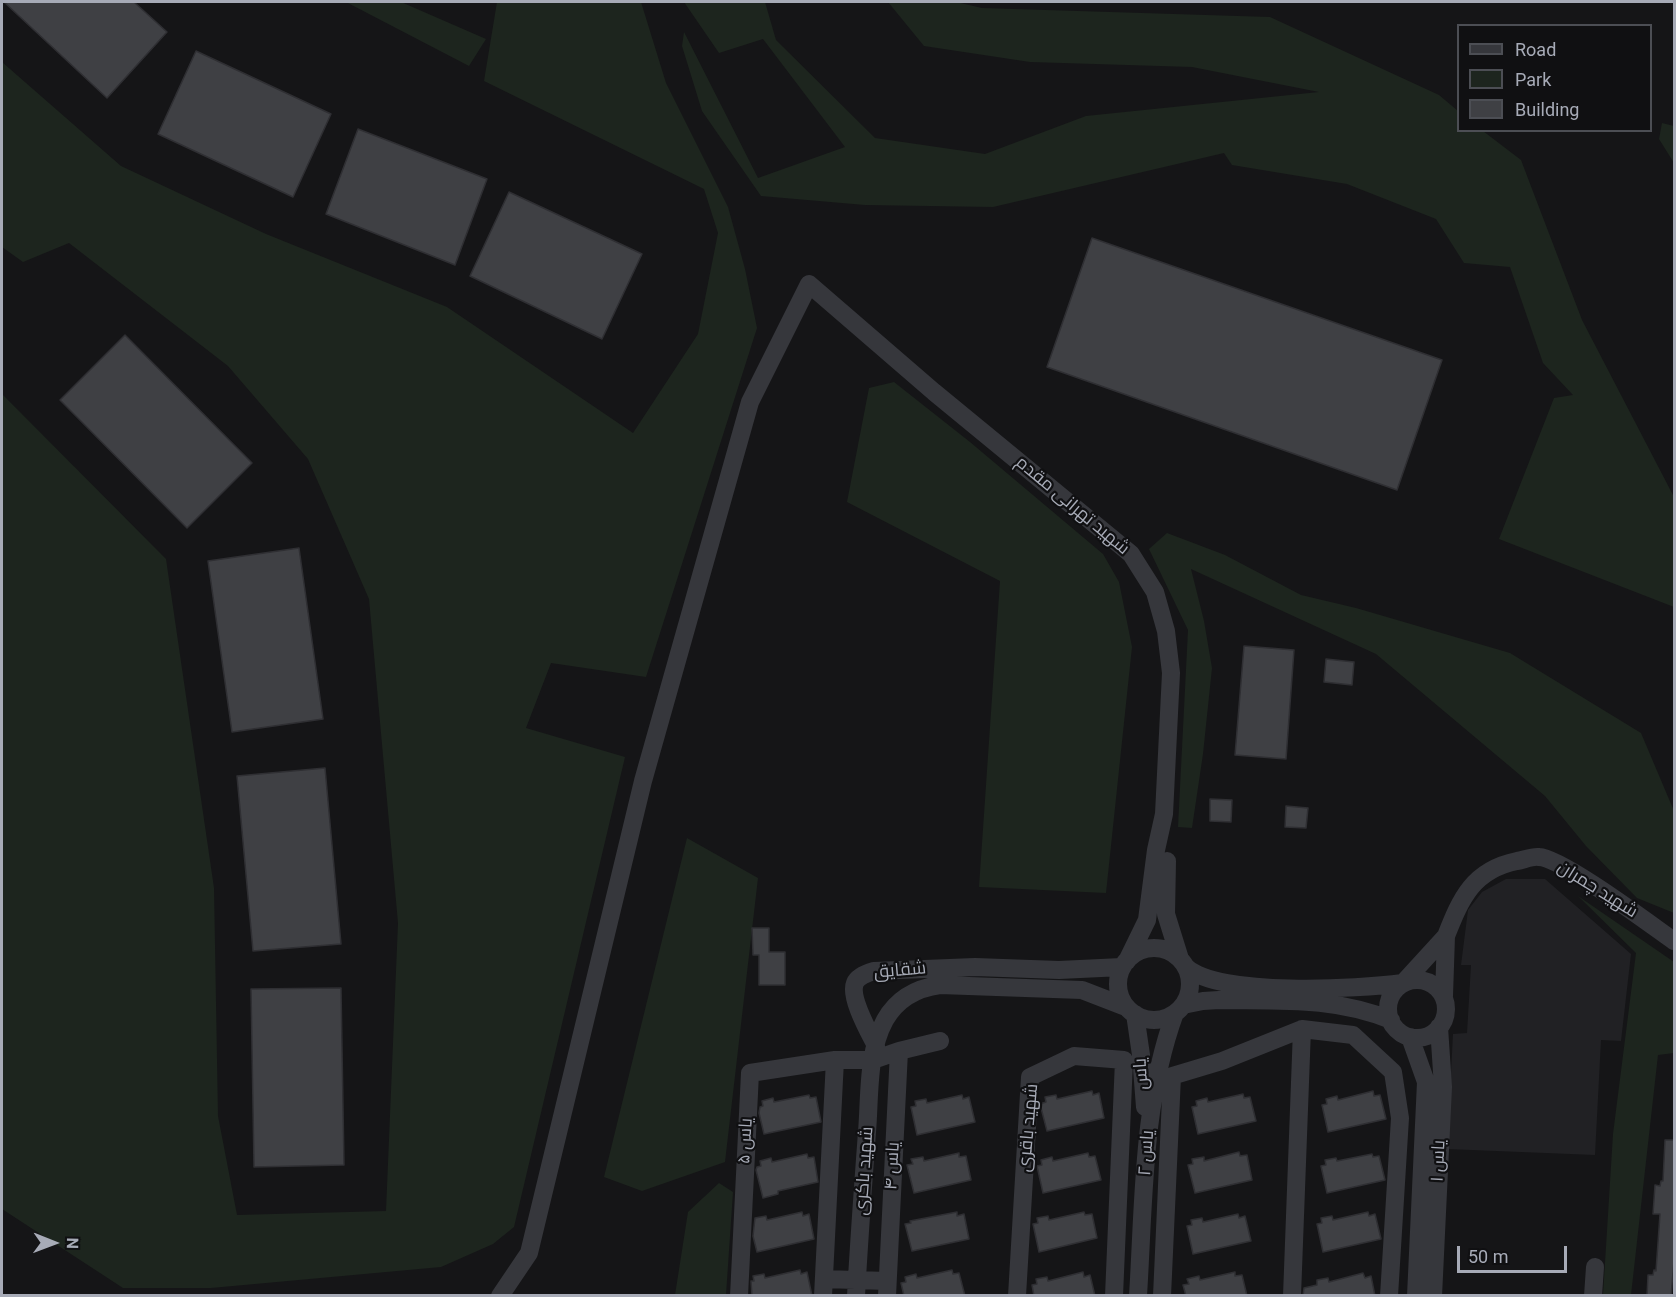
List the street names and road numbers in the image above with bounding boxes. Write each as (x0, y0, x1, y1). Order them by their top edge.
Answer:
street label: شهید تهرانی مقدم (1011, 452, 1133, 560)
street label: شهید چمران (1553, 857, 1641, 923)
street label: شقایق (873, 958, 927, 984)
street label: یاس (1130, 1057, 1154, 1091)
street label: شهید باقری (1014, 1083, 1044, 1173)
street label: یاس ۵ (734, 1117, 758, 1165)
street label: شهید باکری (851, 1126, 879, 1216)
street label: یاس ۲ (1135, 1129, 1159, 1177)
street label: یاس ۱ (1427, 1139, 1451, 1183)
street label: یاس ۴ (881, 1141, 905, 1191)

